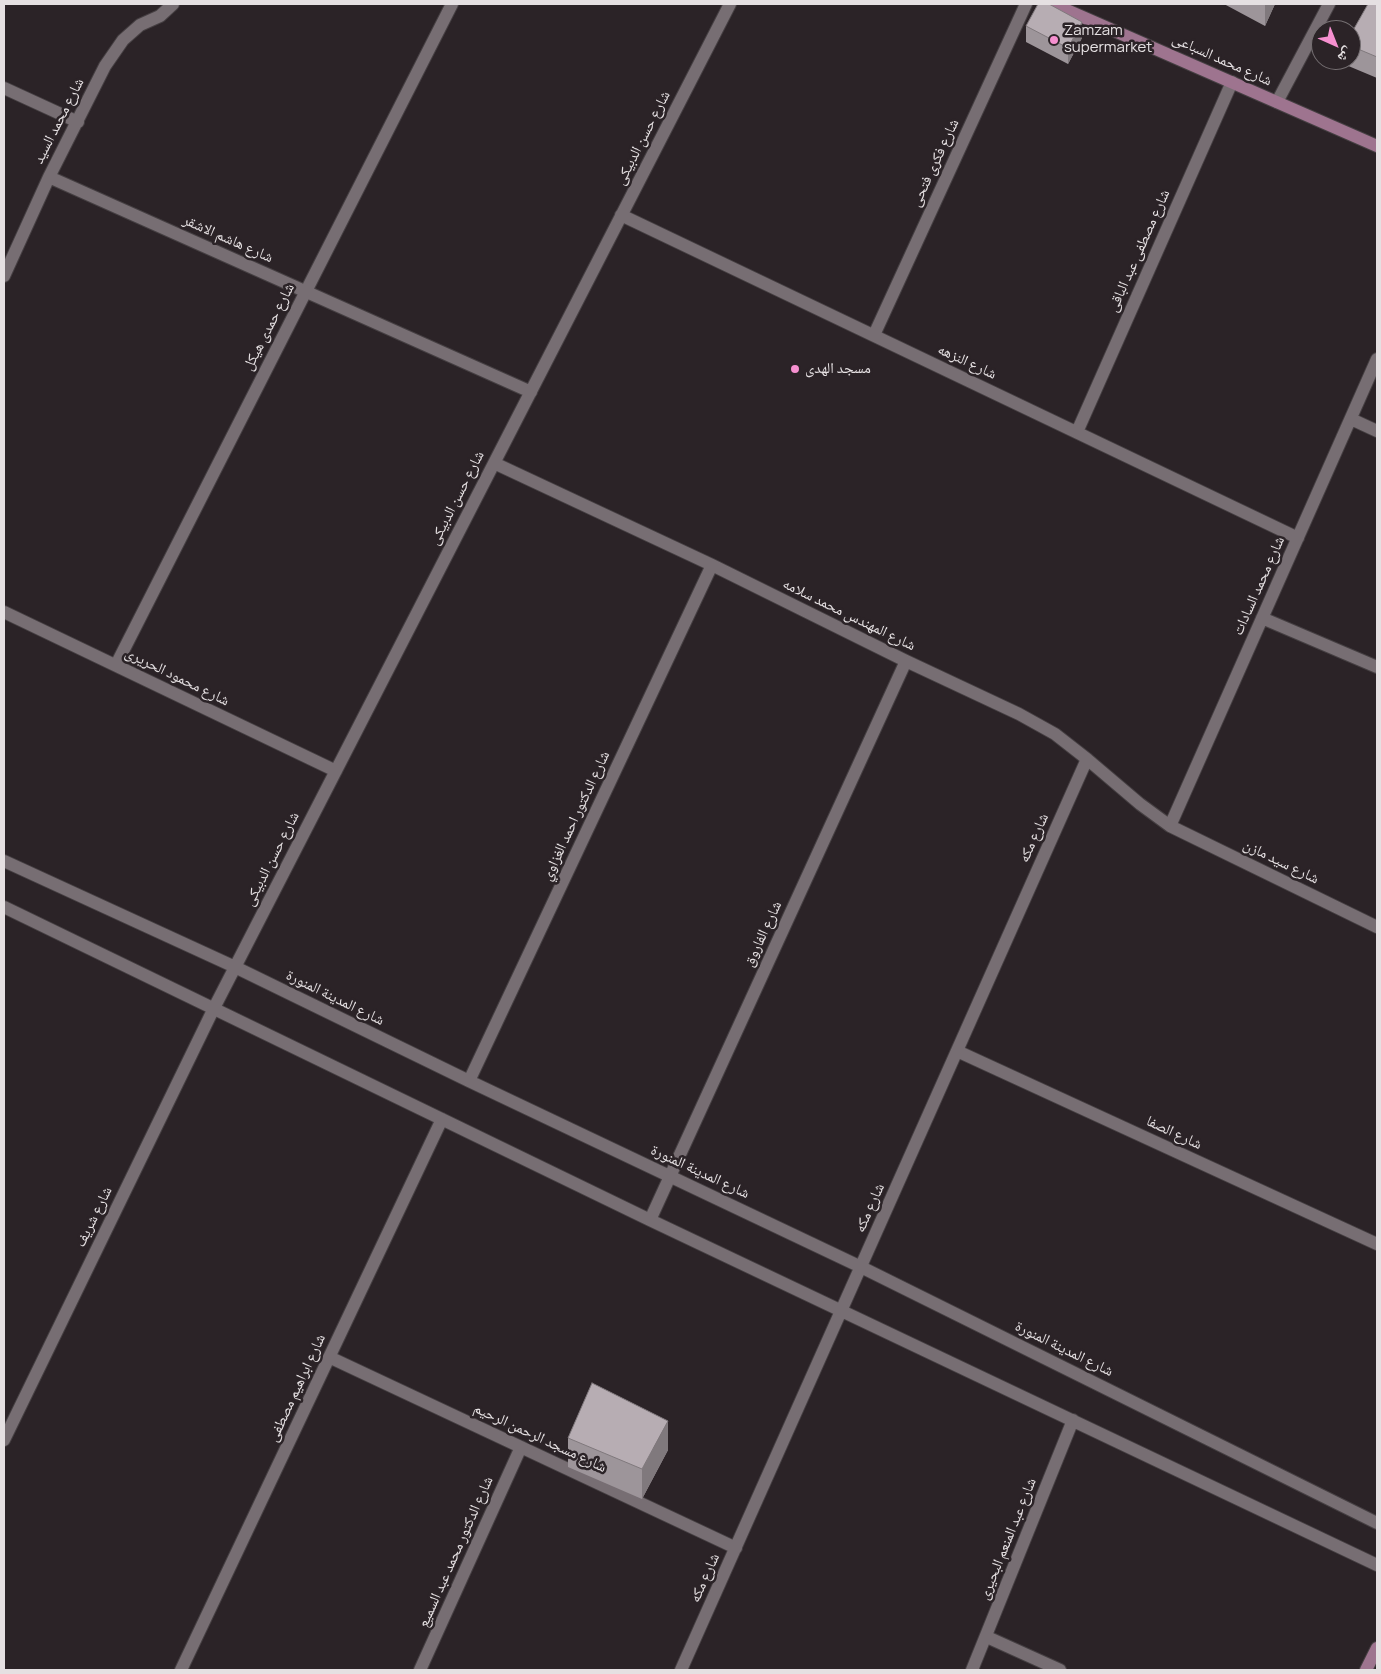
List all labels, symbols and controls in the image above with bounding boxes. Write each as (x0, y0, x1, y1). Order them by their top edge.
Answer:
north arrow (1311, 20, 1361, 70)
place label: Zamzam supermarket (1064, 22, 1152, 57)
street label: شارع محمد السباعى (1169, 30, 1275, 90)
marker: Zamzam supermarket (1048, 34, 1060, 46)
text: ش (1334, 43, 1358, 67)
street label: شارع محمد السيد (30, 75, 88, 167)
street label: شارع حسن الدبيكى (612, 88, 674, 188)
street label: شارع فكرى فتحى (907, 116, 963, 210)
street label: شارع مصطفى عبد الباقى (1104, 187, 1174, 315)
street label: شارع هاشم الاشقر (180, 211, 276, 267)
street label: شارع حمدى هيكل (239, 280, 299, 374)
street label: شارع النزهه (935, 341, 999, 383)
place label: مسجد الهدى (805, 360, 871, 378)
marker: مسجد الهدى (789, 363, 801, 375)
street label: شارع حسن الدبيكى (426, 448, 488, 548)
street label: شارع محمد السادات (1229, 534, 1289, 638)
street label: شارع المهندس محمد سلامه (780, 575, 918, 655)
street label: شارع محمود الحريرى (122, 644, 232, 710)
street label: شارع الدكتور احمد الغزاوي (538, 748, 614, 884)
street label: شارع حسن الدبيكى (241, 809, 303, 909)
street label: شارع مكه (1015, 811, 1053, 865)
street label: شارع سيد مازن (1240, 836, 1322, 888)
street label: شارع الفاروق (740, 898, 786, 970)
street label: شارع المدينة المنورة (283, 966, 387, 1030)
street label: شارع الصفا (1143, 1112, 1205, 1154)
street label: شارع المدينة المنورة (648, 1141, 752, 1203)
street label: شارع مكه (851, 1181, 889, 1235)
street label: شارع شريف (72, 1184, 116, 1250)
street label: شارع المدينة المنورة (1012, 1317, 1116, 1381)
street label: شارع ابراهيم مصطفى (264, 1331, 330, 1445)
street label: شارع مسجد الرحمن الرحيم (471, 1399, 609, 1477)
street label: شارع الدكتور محمد عبد السميع (415, 1474, 497, 1630)
street label: شارع عبد المنعم البحيرى (975, 1475, 1041, 1603)
street label: شارع مكه (686, 1551, 724, 1605)

